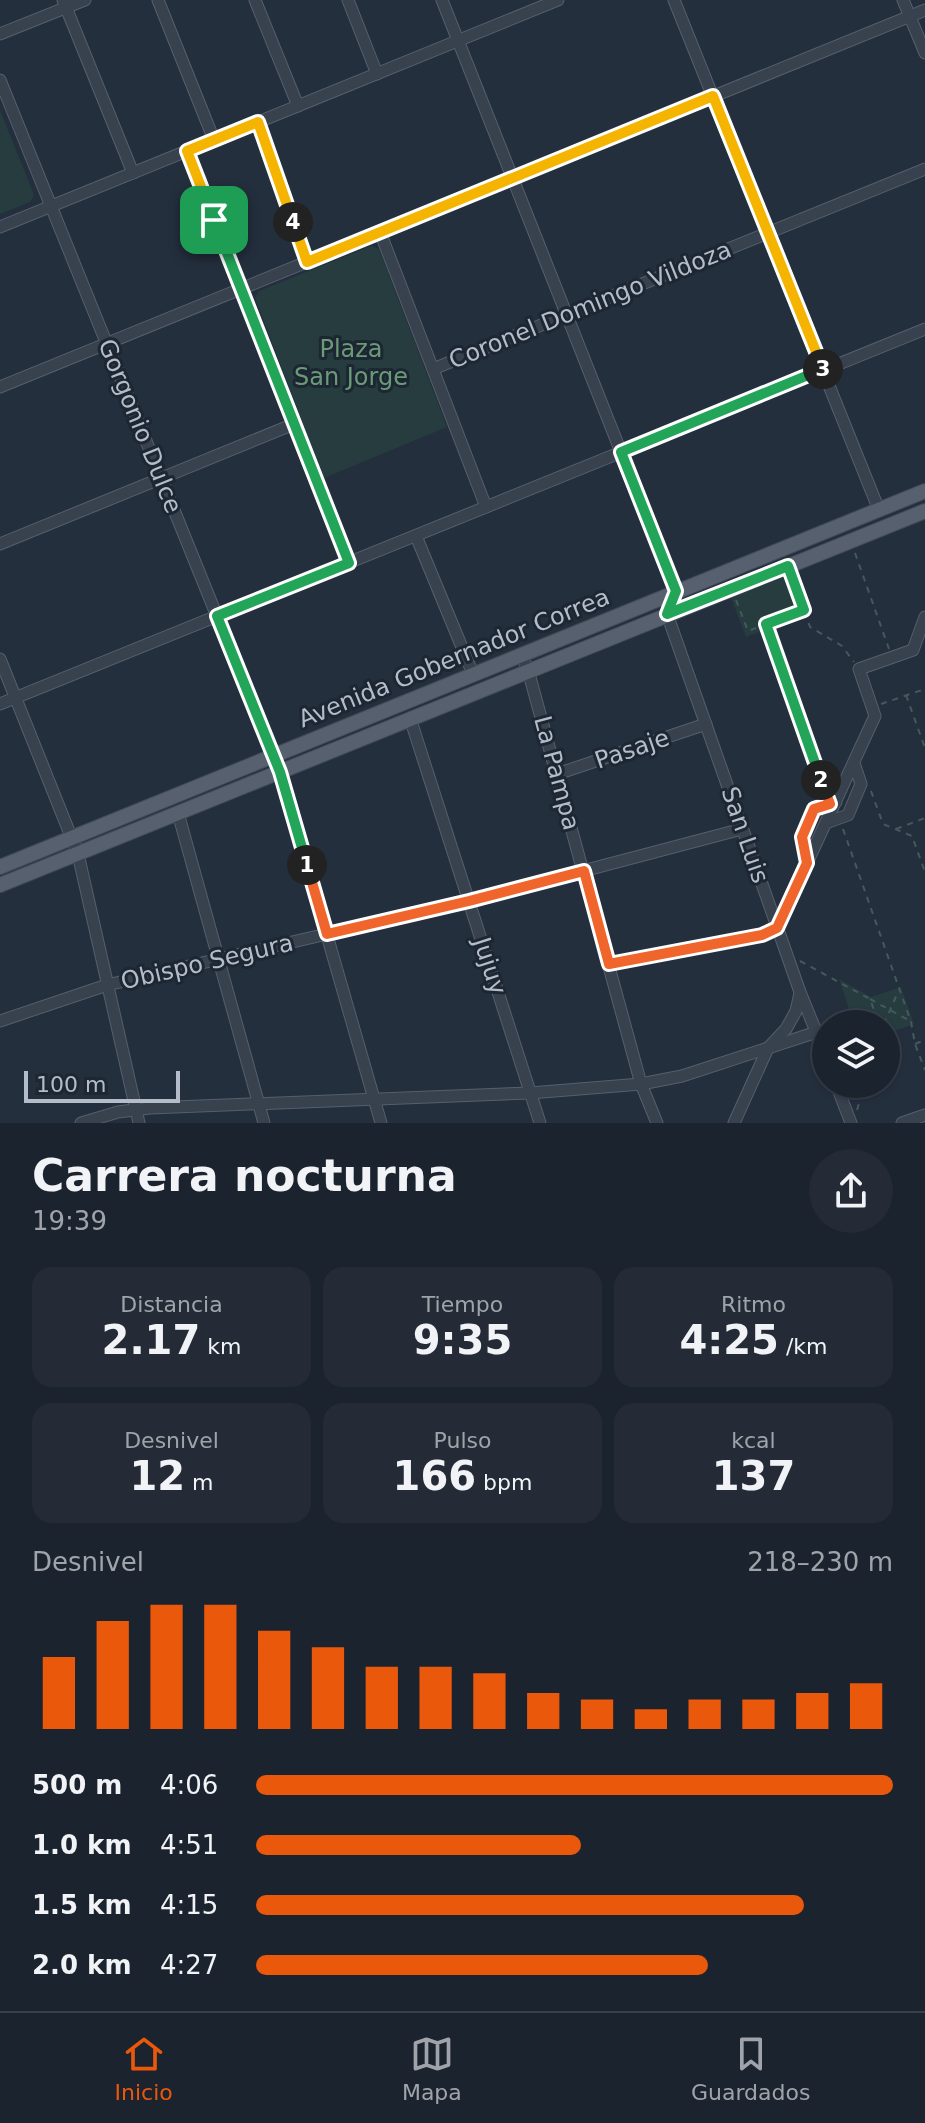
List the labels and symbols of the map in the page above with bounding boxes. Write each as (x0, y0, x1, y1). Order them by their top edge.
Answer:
pin (180, 186, 248, 254)
pin: 4 (273, 202, 313, 242)
street label: Coronel Domingo Vildoza (445, 235, 735, 375)
street label: Gorgonio Dulce (92, 335, 188, 517)
park label: Plaza San Jorge (294, 335, 408, 391)
pin: 3 (803, 349, 843, 389)
street label: Avenida Gobernador Correa (294, 583, 614, 733)
street label: La Pampa (528, 713, 586, 833)
street label: Pasaje (591, 723, 673, 775)
pin: 2 (801, 760, 841, 800)
street label: San Luis (715, 783, 775, 887)
pin: 1 (287, 845, 327, 885)
street label: Obispo Segura (118, 929, 296, 995)
street label: Jujuy (467, 932, 512, 998)
scale bar (24, 1067, 180, 1103)

